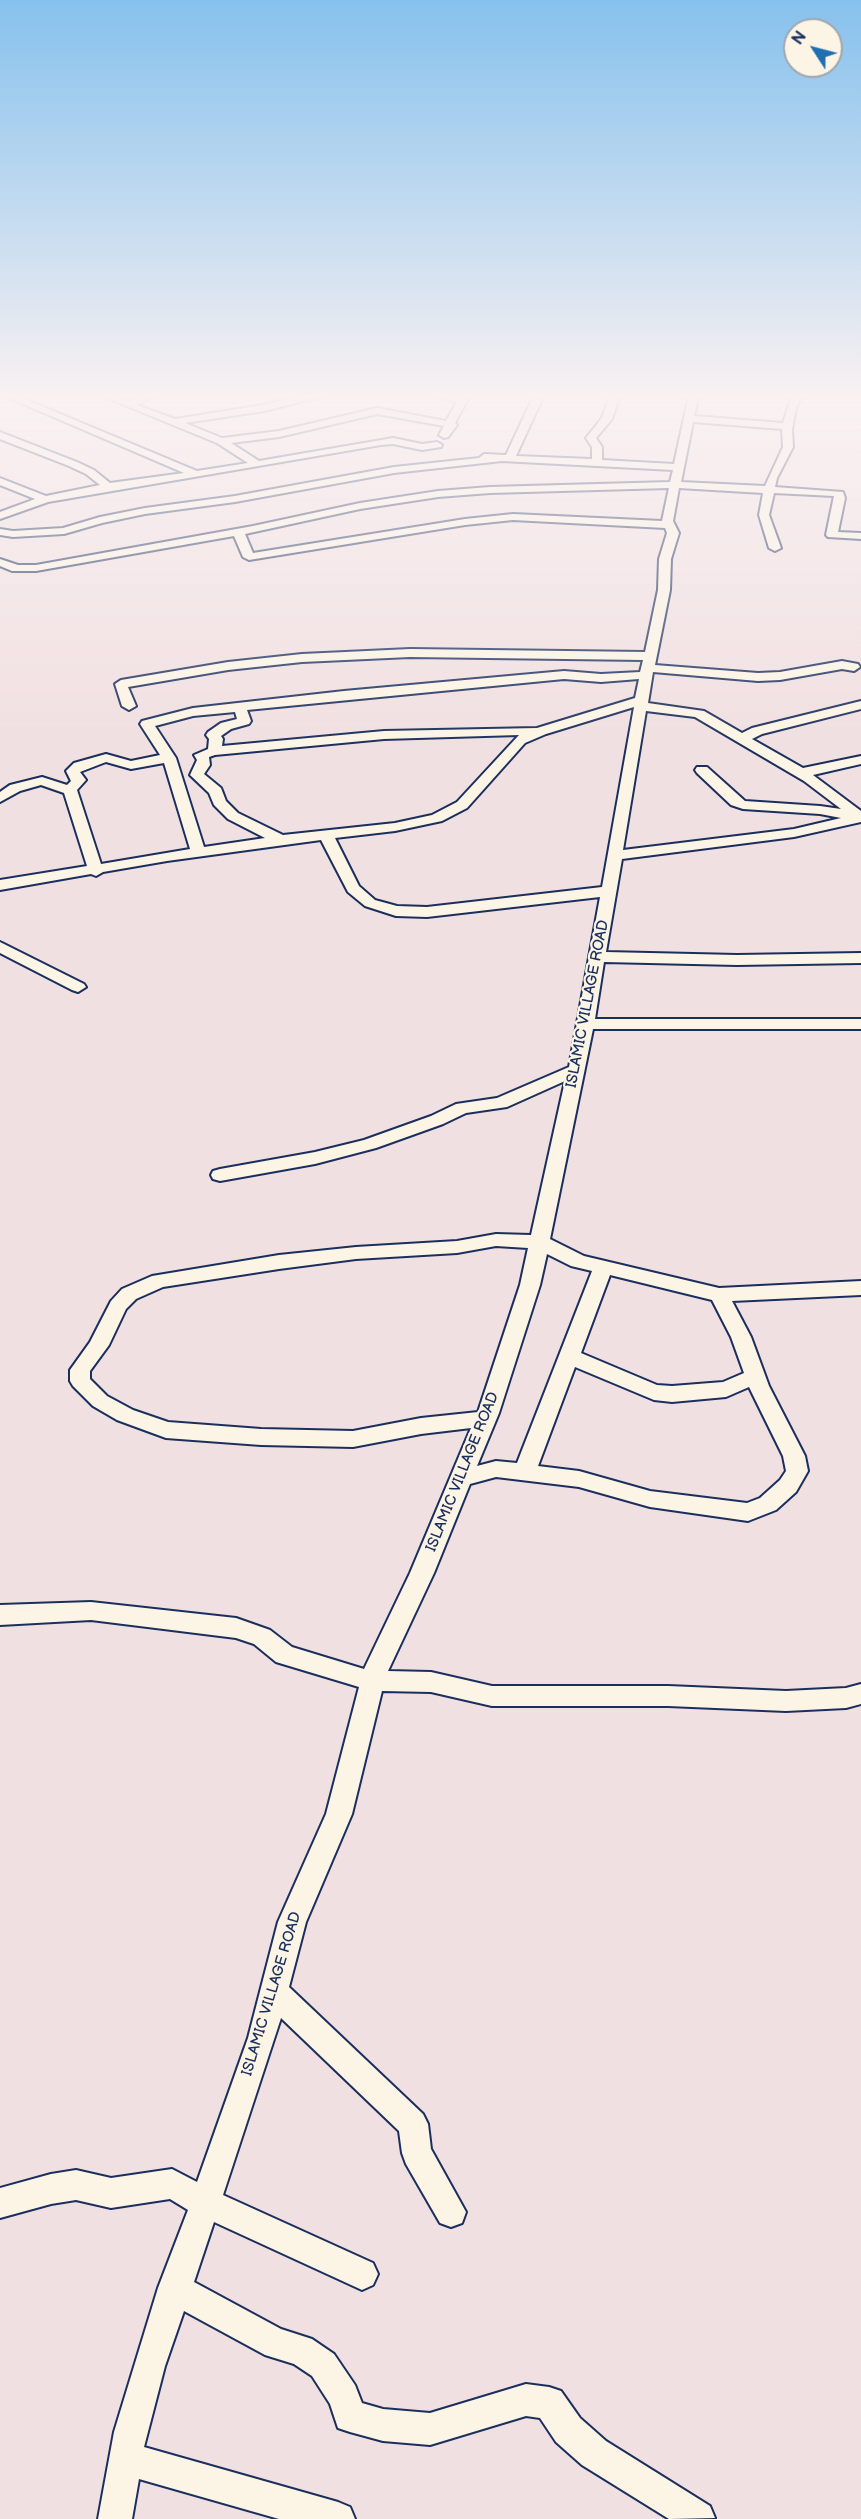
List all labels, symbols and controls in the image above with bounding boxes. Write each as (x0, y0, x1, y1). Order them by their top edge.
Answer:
north arrow (783, 18, 843, 78)
text: N (788, 28, 811, 49)
street label: ISLAMIC VILLAGE ROAD (563, 919, 613, 1089)
street label: ISLAMIC VILLAGE ROAD (423, 1390, 503, 1554)
street label: ISLAMIC VILLAGE ROAD (238, 1910, 306, 2078)

